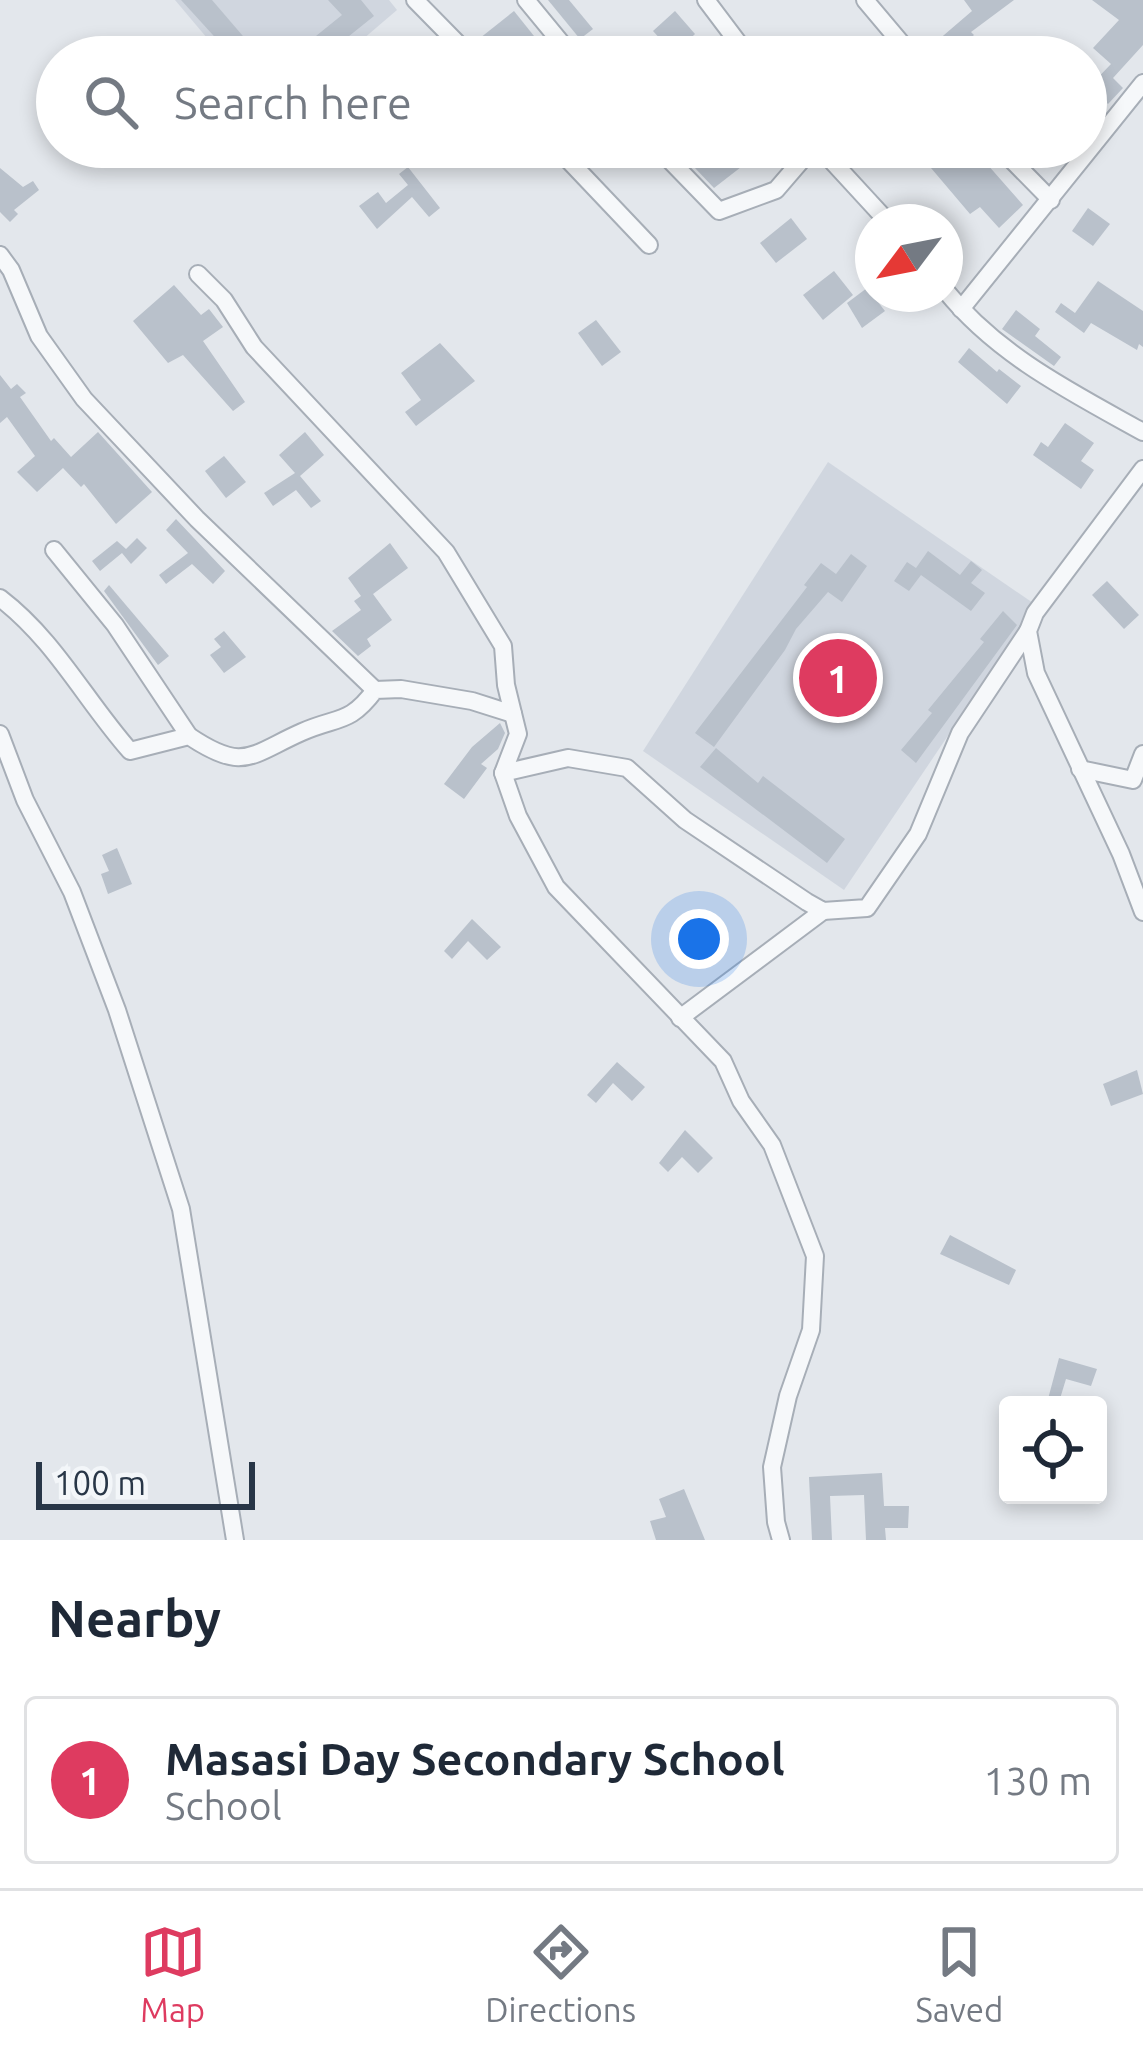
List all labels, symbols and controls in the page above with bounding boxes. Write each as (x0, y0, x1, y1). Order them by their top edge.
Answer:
search box (36, 36, 1107, 168)
icon: search (78, 69, 144, 135)
text: Search here (174, 77, 412, 128)
north arrow (855, 204, 963, 312)
pin: 1 (799, 633, 877, 723)
your location (669, 909, 729, 969)
map controls (999, 1396, 1107, 1504)
button: locate (999, 1396, 1107, 1504)
scale bar (36, 1456, 255, 1509)
text: 100 m (54, 1464, 146, 1501)
text: Nearby (48, 1589, 221, 1647)
text: Masasi Day Secondary School (165, 1733, 785, 1784)
text: 1 (79, 1759, 101, 1802)
text: 130 m (983, 1759, 1092, 1802)
text: School (165, 1784, 282, 1827)
tab: Map (140, 1919, 206, 2028)
tab: Directions (485, 1919, 636, 2028)
tab: Saved (915, 1919, 1003, 2028)

